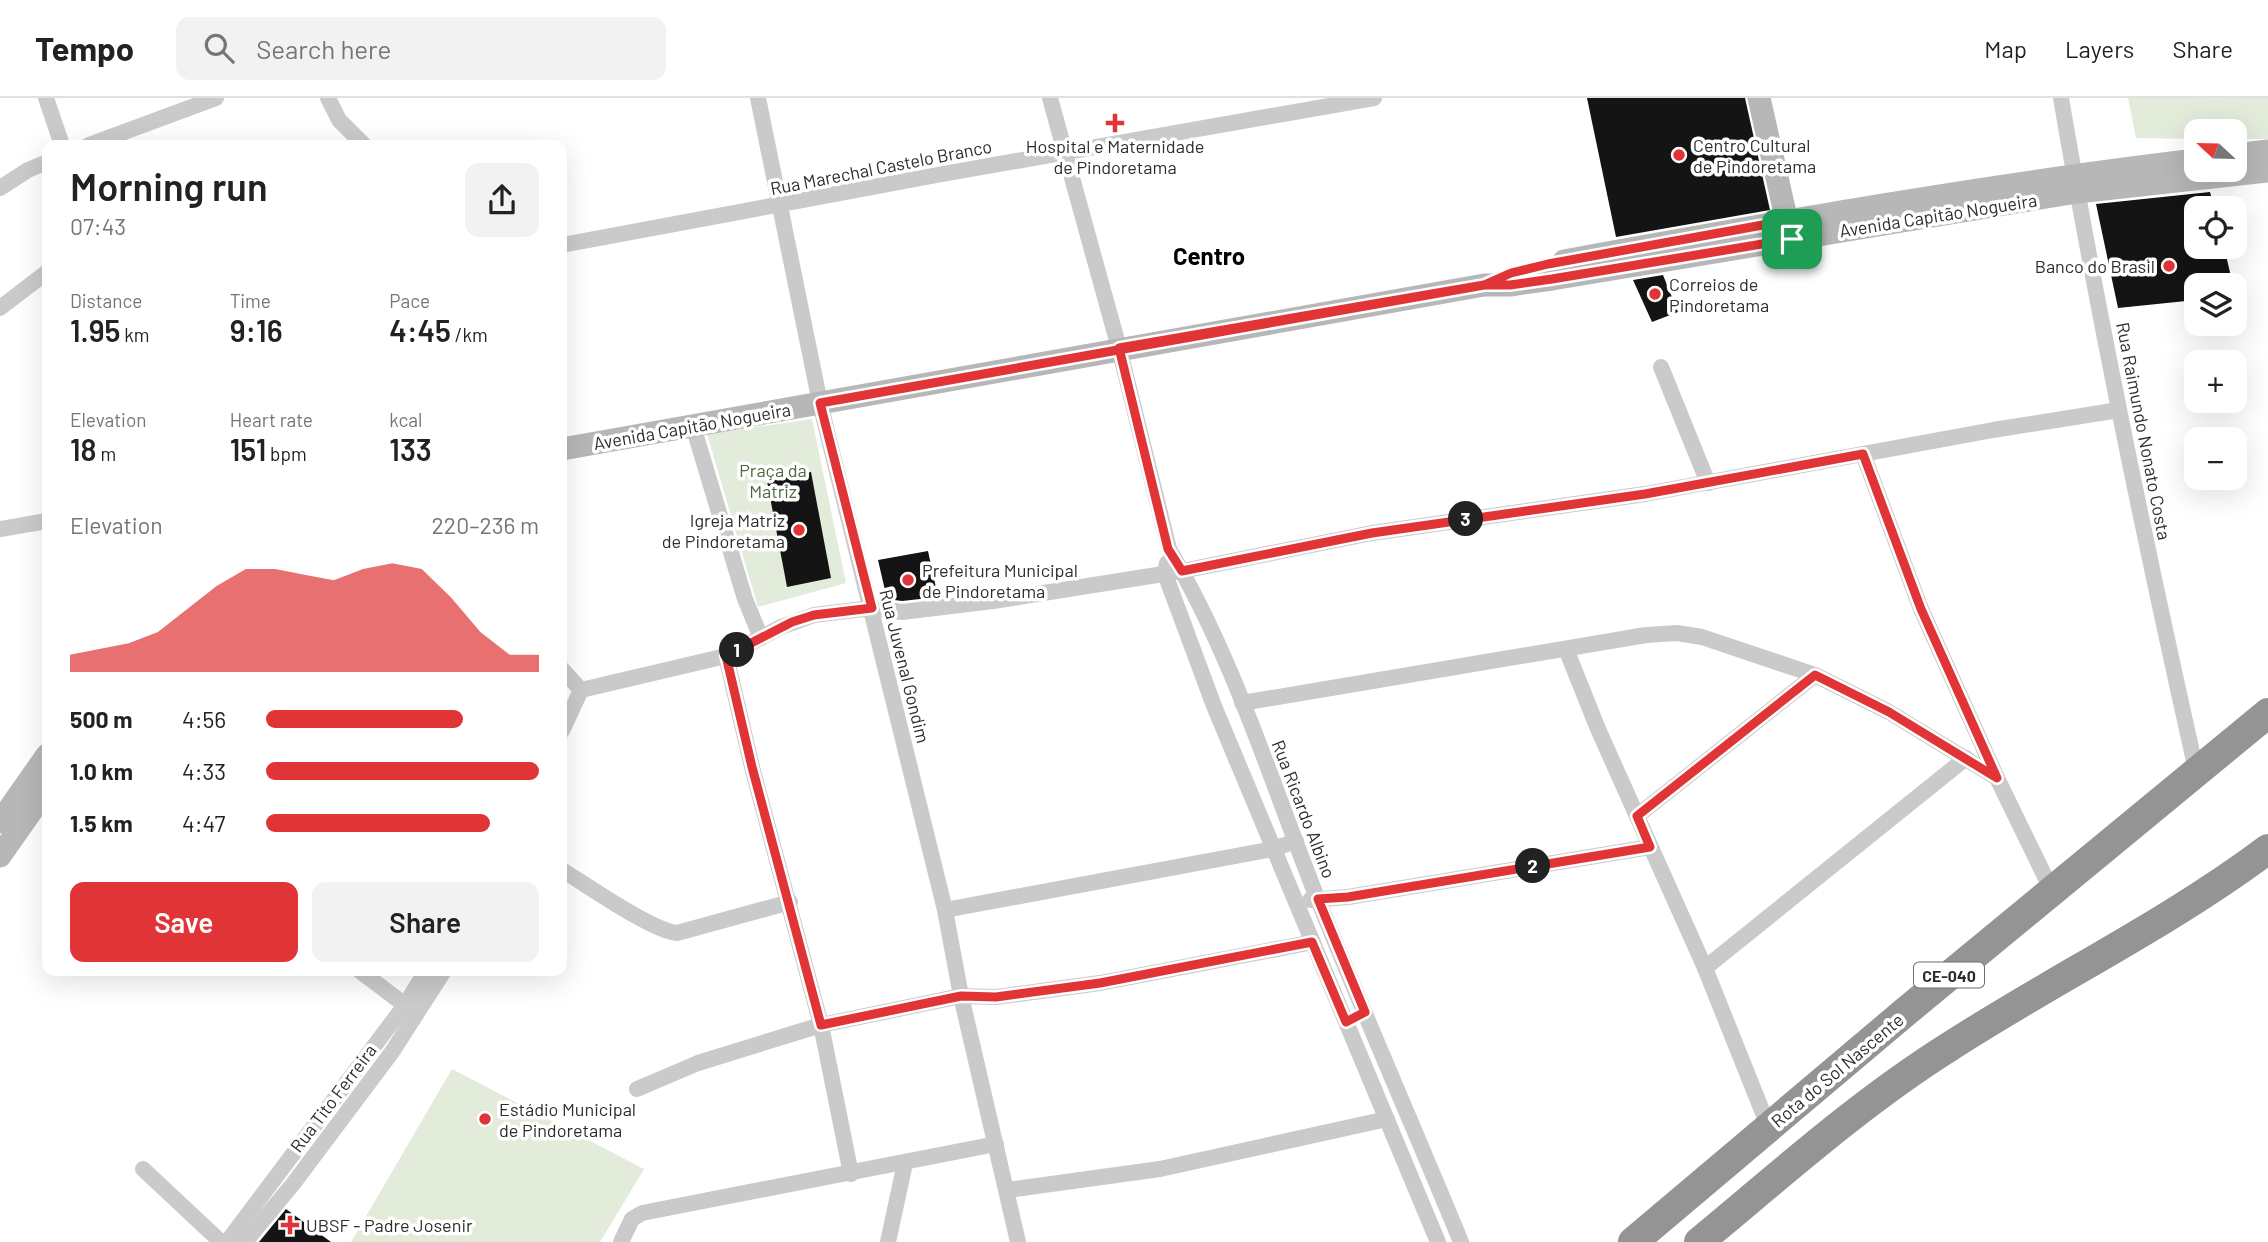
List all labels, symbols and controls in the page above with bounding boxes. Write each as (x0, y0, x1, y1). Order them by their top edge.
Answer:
search box (176, 17, 666, 80)
text: Tempo (35, 28, 134, 68)
icon: search (200, 29, 238, 67)
text: Search here (256, 33, 391, 64)
text: Map (1984, 34, 2027, 63)
text: Layers (2065, 34, 2134, 63)
text: Share (2172, 34, 2233, 63)
marker: Hospital e Maternidade de Pindoretama (1105, 113, 1125, 133)
north arrow (2184, 119, 2247, 182)
map controls (2184, 119, 2247, 490)
place label: Centro Cultural de Pindoretama (1693, 134, 1816, 177)
street label: Rua Marechal Castelo Branco (768, 135, 994, 199)
place label: Hospital e Maternidade de Pindoretama (1026, 135, 1204, 178)
marker: Centro Cultural de Pindoretama (1671, 147, 1687, 163)
text: Morning run (70, 163, 268, 209)
button: share (465, 163, 539, 237)
street label: Avenida Capitão Nogueira (1838, 189, 2038, 241)
button: locate (2184, 196, 2247, 259)
pin (1762, 209, 1822, 269)
text: 07:43 (70, 212, 126, 240)
icon: arrive (1773, 220, 1811, 258)
district label: Centro (1173, 241, 1245, 270)
place label: Banco do Brasil (2035, 255, 2155, 277)
marker: Banco do Brasil (2161, 258, 2177, 274)
place label: Correios de Pindoretama (1669, 273, 1769, 316)
button: layers (2184, 273, 2247, 336)
marker: Correios de Pindoretama (1647, 286, 1663, 302)
text: Distance (70, 289, 142, 312)
text: Time (230, 289, 271, 312)
text: Pace (389, 289, 430, 312)
text: 1.95 (70, 312, 121, 348)
text: 9:16 (230, 312, 283, 348)
text: 4:45 (389, 312, 451, 348)
street label: Rua Raimundo Nonato Costa (2112, 320, 2176, 542)
text: km (121, 323, 150, 346)
text: /km (451, 323, 488, 346)
button: + (2184, 350, 2247, 413)
street label: Avenida Capitão Nogueira (592, 398, 792, 454)
text: Elevation (70, 408, 147, 431)
text: Heart rate (230, 408, 313, 431)
text: kcal (389, 408, 422, 431)
button: − (2184, 427, 2247, 490)
text: 18 (70, 431, 97, 467)
text: 151 (230, 431, 266, 467)
text: 133 (389, 431, 432, 467)
text: m (97, 442, 116, 465)
text: bpm (266, 442, 307, 465)
park label: Praça da Matriz (739, 459, 807, 502)
pin: 3 (1448, 502, 1484, 536)
text: 3 (1460, 507, 1471, 530)
place label: Igreja Matriz de Pindoretama (662, 509, 785, 552)
text: Elevation (70, 511, 163, 539)
text: 220–236 m (431, 511, 539, 539)
marker: Igreja Matriz de Pindoretama (791, 522, 807, 538)
place label: Prefeitura Municipal de Pindoretama (922, 559, 1078, 602)
marker: Prefeitura Municipal de Pindoretama (900, 572, 916, 588)
street label: Rua Juvenal Gondim (875, 587, 935, 745)
pin: 1 (720, 632, 754, 668)
text: 1 (733, 638, 740, 661)
text: 500 m (70, 705, 132, 733)
text: 4:56 (182, 705, 226, 733)
street label: Rua Ricardo Albino (1268, 737, 1340, 881)
text: 1.0 km (70, 757, 133, 785)
text: 4:33 (182, 757, 226, 785)
text: 1.5 km (70, 809, 133, 837)
text: 4:47 (182, 809, 225, 837)
pin: 2 (1516, 848, 1550, 884)
text: 2 (1527, 854, 1538, 877)
button: Save (70, 882, 298, 962)
button: Share (312, 882, 539, 962)
road number: CE-040 (1914, 962, 1984, 988)
street label: Rota do Sol Nascente (1766, 1008, 1908, 1132)
street label: Rua Tito Ferreira (285, 1040, 381, 1156)
place label: Estádio Municipal de Pindoretama (499, 1098, 636, 1141)
marker: Estádio Municipal de Pindoretama (477, 1111, 493, 1127)
place label: UBSF - Padre Josenir (306, 1214, 473, 1236)
marker: UBSF - Padre Josenir (280, 1215, 300, 1235)

